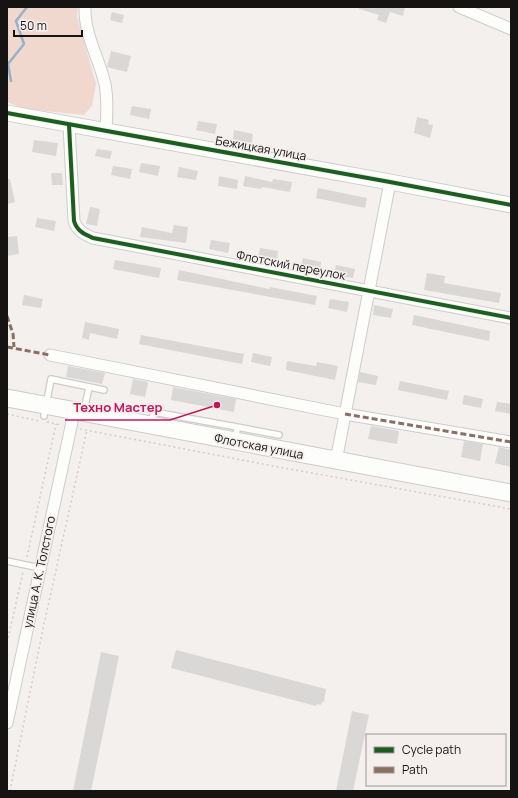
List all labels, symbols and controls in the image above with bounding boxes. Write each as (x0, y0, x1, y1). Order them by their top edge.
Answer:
scale bar (14, 12, 82, 38)
text: 50 m (20, 17, 47, 34)
street label: Бежицкая улица (214, 132, 308, 164)
street label: Флотский переулок (235, 246, 348, 284)
callout: Техно Мастер (65, 395, 170, 420)
text: Техно Мастер (73, 398, 163, 416)
street label: Флотская улица (213, 429, 305, 463)
street label: улица А. К. Толстого (19, 514, 59, 630)
legend (366, 734, 506, 786)
text: Cycle path (402, 741, 461, 758)
text: Path (402, 761, 428, 778)

